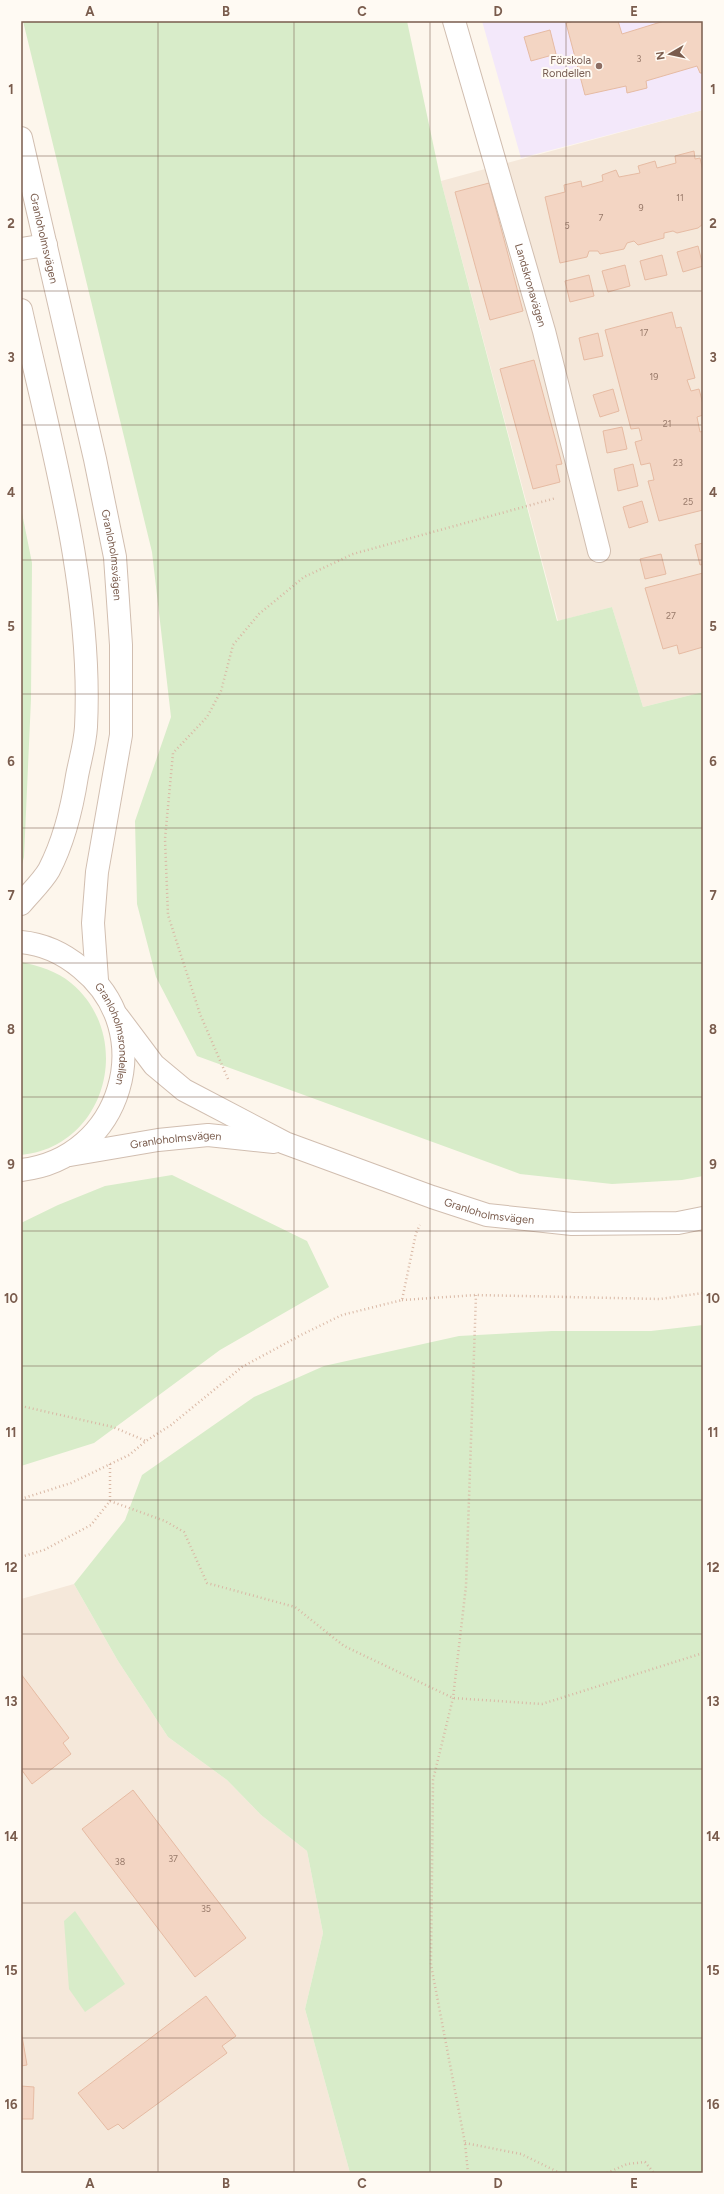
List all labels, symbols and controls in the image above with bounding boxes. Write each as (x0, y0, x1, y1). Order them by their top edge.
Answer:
text: A (85, 4, 95, 19)
text: B (222, 4, 230, 19)
text: C (357, 4, 367, 19)
text: D (493, 4, 503, 19)
text: E (630, 4, 638, 19)
north arrow (650, 34, 690, 74)
text: N (654, 50, 668, 61)
house number: 3 (637, 53, 642, 64)
place label: Förskola Rondellen (542, 54, 591, 80)
marker: Förskola Rondellen (594, 61, 604, 71)
text: 1 (8, 82, 14, 97)
text: 1 (710, 82, 716, 97)
street label: Granloholmsvägen (27, 192, 61, 285)
house number: 11 (676, 192, 684, 203)
house number: 9 (638, 202, 644, 213)
house number: 7 (599, 212, 604, 223)
text: 2 (7, 216, 15, 231)
text: 2 (709, 216, 717, 231)
house number: 5 (564, 220, 570, 231)
street label: Landskronavägen (512, 242, 549, 328)
house number: 17 (640, 327, 648, 338)
text: 3 (7, 350, 15, 365)
text: 3 (709, 350, 717, 365)
house number: 19 (650, 371, 658, 382)
house number: 21 (663, 418, 671, 429)
house number: 23 (673, 457, 683, 468)
text: 4 (7, 485, 15, 500)
text: 4 (709, 485, 717, 500)
house number: 25 (683, 496, 693, 507)
street label: Granloholmsvägen (99, 508, 124, 601)
house number: 27 (666, 610, 676, 621)
text: 5 (7, 619, 15, 634)
text: 5 (709, 619, 717, 634)
text: 6 (7, 754, 15, 769)
text: 6 (709, 754, 717, 769)
text: 7 (7, 888, 15, 903)
text: 7 (709, 888, 717, 903)
street label: Granloholmsrondellen (92, 980, 130, 1087)
text: 8 (7, 1022, 15, 1037)
text: 8 (709, 1022, 717, 1037)
street label: Granloholmsvägen (129, 1128, 222, 1151)
text: 9 (7, 1157, 15, 1172)
text: 9 (709, 1157, 717, 1172)
street label: Granloholmsvägen (443, 1195, 535, 1226)
text: 10 (4, 1291, 18, 1306)
text: 10 (706, 1291, 720, 1306)
text: 11 (6, 1425, 16, 1440)
text: 11 (708, 1425, 718, 1440)
text: 12 (4, 1560, 18, 1575)
text: 12 (706, 1560, 720, 1575)
text: 13 (5, 1694, 17, 1709)
text: 13 (707, 1694, 719, 1709)
text: 14 (4, 1829, 18, 1844)
text: 14 (706, 1829, 720, 1844)
house number: 37 (168, 1853, 178, 1864)
house number: 38 (115, 1856, 126, 1867)
house number: 35 (201, 1903, 211, 1914)
text: 15 (4, 1963, 18, 1978)
text: 15 (706, 1963, 720, 1978)
text: 16 (4, 2097, 18, 2112)
text: 16 (706, 2097, 720, 2112)
text: A (85, 2176, 95, 2191)
text: B (222, 2176, 230, 2191)
text: C (357, 2176, 367, 2191)
text: D (493, 2176, 503, 2191)
text: E (630, 2176, 638, 2191)

